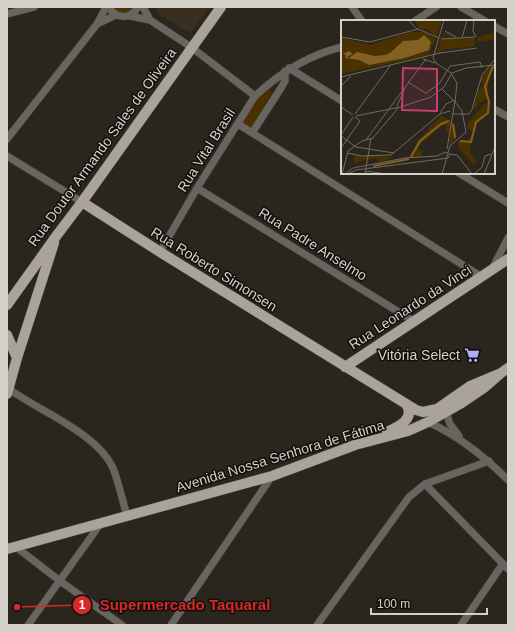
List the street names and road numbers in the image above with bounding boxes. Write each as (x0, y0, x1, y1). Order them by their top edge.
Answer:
street label: Rua Doutor Armando Sales de Oliveira (25, 45, 179, 249)
street label: Rua Vital Brasil (174, 105, 238, 195)
street label: Rua Padre Anselmo (256, 204, 370, 284)
street label: Rua Roberto Simonsen (148, 224, 280, 314)
street label: Rua Leonardo da Vinci (346, 262, 474, 352)
street label: Avenida Nossa Senhora de Fátima (174, 417, 386, 495)

